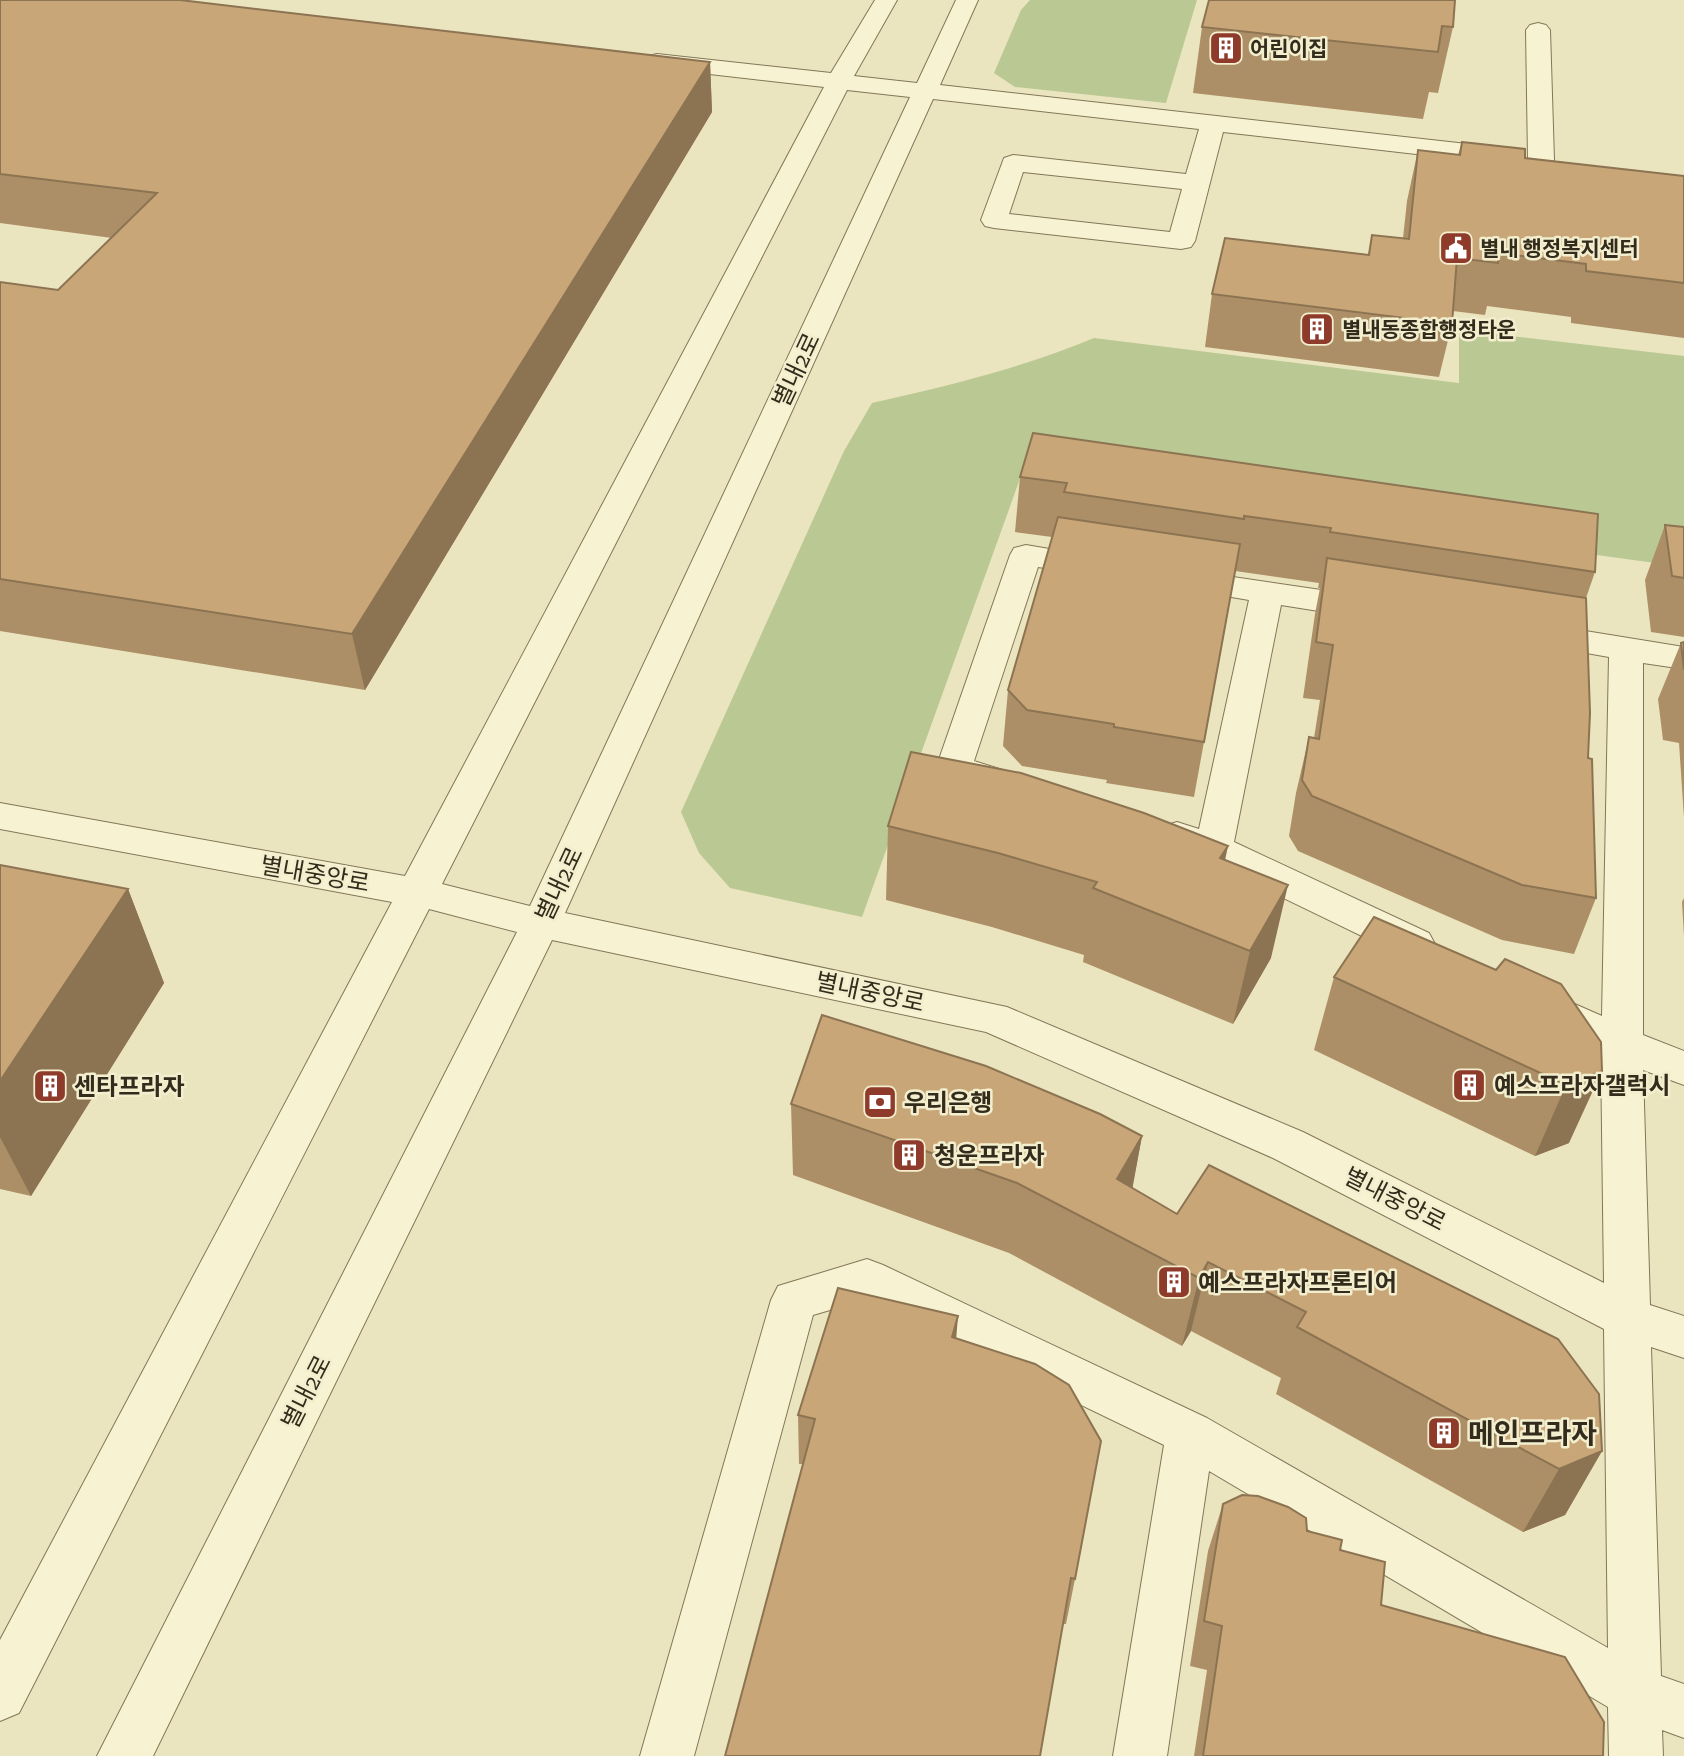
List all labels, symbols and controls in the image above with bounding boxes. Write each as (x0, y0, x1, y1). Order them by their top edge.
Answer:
building icon: 어린이집 (1207, 29, 1245, 67)
place label: 어린이집 (1250, 36, 1327, 61)
public building icon: 별내 행정복지센터 (1437, 229, 1475, 267)
place label: 별내 행정복지센터 (1480, 236, 1639, 261)
building icon: 별내동종합행정타운 (1298, 310, 1336, 348)
place label: 별내동종합행정타운 (1342, 317, 1516, 342)
street label: 별내2로 (766, 328, 826, 412)
street label: 별내2로 (529, 842, 589, 926)
street label: 별내중앙로 (258, 850, 372, 898)
street label: 별내중앙로 (813, 966, 927, 1018)
building icon: 예스프라자갤럭시 (1450, 1066, 1488, 1104)
building icon: 센타프라자 (31, 1067, 69, 1105)
place label: 예스프라자갤럭시 (1494, 1071, 1671, 1100)
place label: 센타프라자 (74, 1072, 184, 1101)
bank icon: 우리은행 (861, 1083, 899, 1121)
place label: 우리은행 (904, 1088, 992, 1117)
building icon: 청운프라자 (890, 1136, 928, 1174)
place label: 청운프라자 (934, 1141, 1044, 1170)
street label: 별내중앙로 (1339, 1161, 1451, 1237)
building icon: 예스프라자프론티어 (1155, 1263, 1193, 1301)
place label: 예스프라자프론티어 (1198, 1268, 1397, 1297)
street label: 별내2로 (275, 1350, 337, 1434)
building icon: 메인프라자 (1425, 1414, 1463, 1452)
place label: 메인프라자 (1468, 1417, 1597, 1450)

